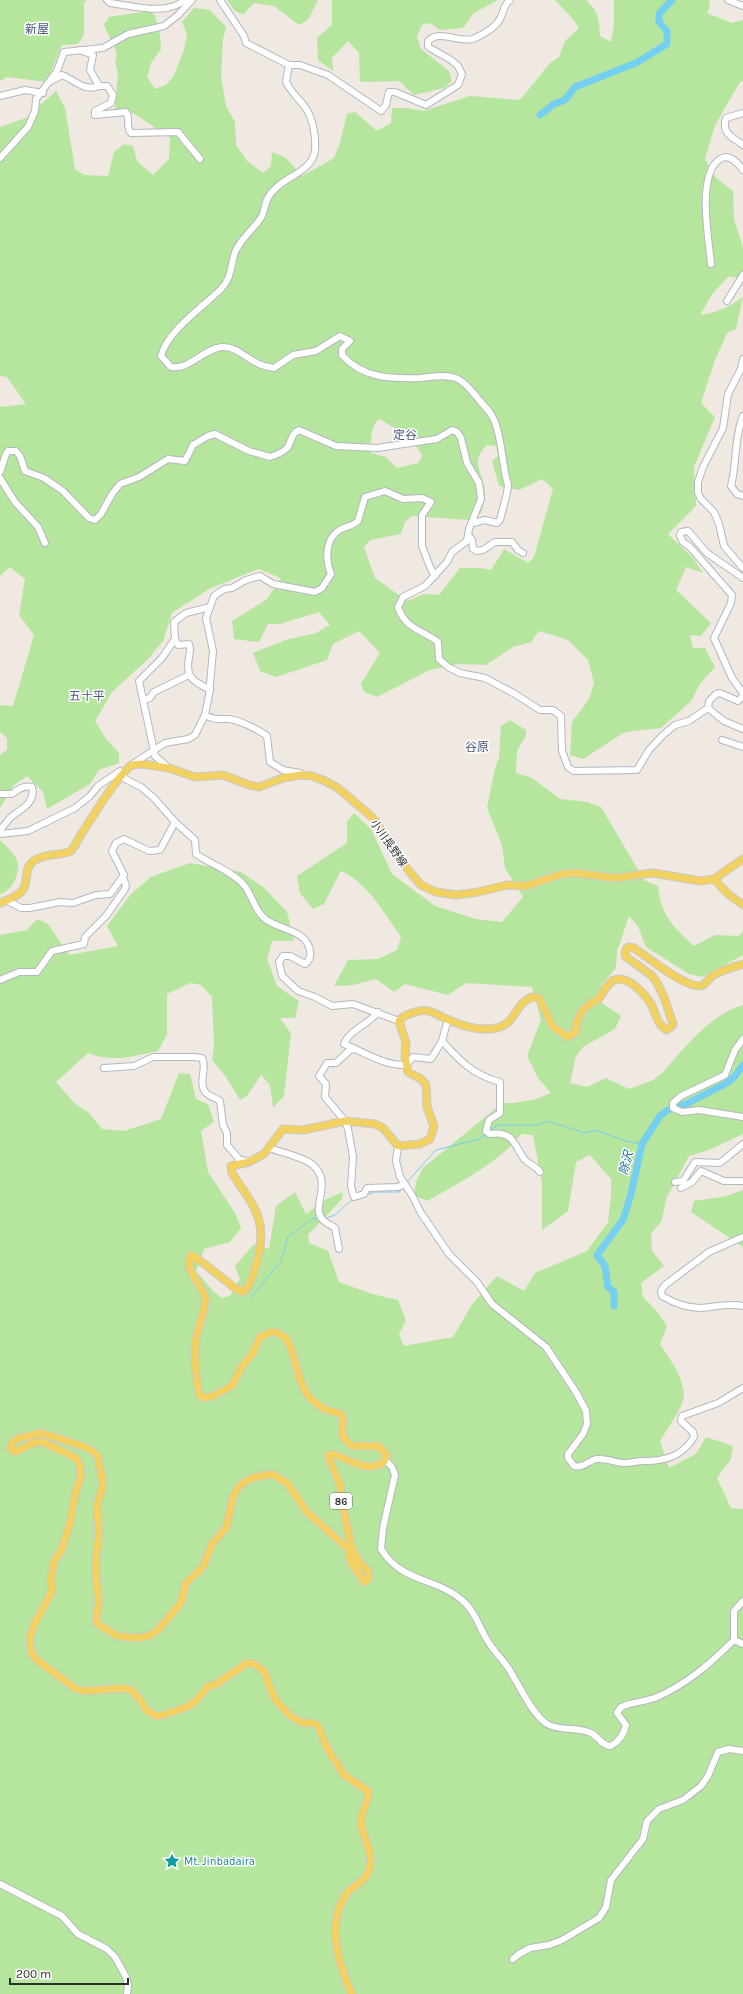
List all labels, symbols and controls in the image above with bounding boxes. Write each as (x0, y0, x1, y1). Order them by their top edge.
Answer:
district label: 新屋 (25, 22, 49, 36)
district label: 定谷 (393, 428, 417, 442)
district label: 五十平 (69, 689, 105, 703)
district label: 谷原 (465, 740, 489, 754)
street label: 小川長野線 (367, 817, 410, 870)
water label: 除沢 (616, 1148, 636, 1176)
road number: 86 (330, 1493, 352, 1509)
place icon: Mt. Jinbadaira (163, 1852, 181, 1870)
place label: Mt. Jinbadaira (184, 1855, 255, 1868)
scale bar (10, 1960, 128, 1986)
text: 200 m (16, 1967, 51, 1981)

